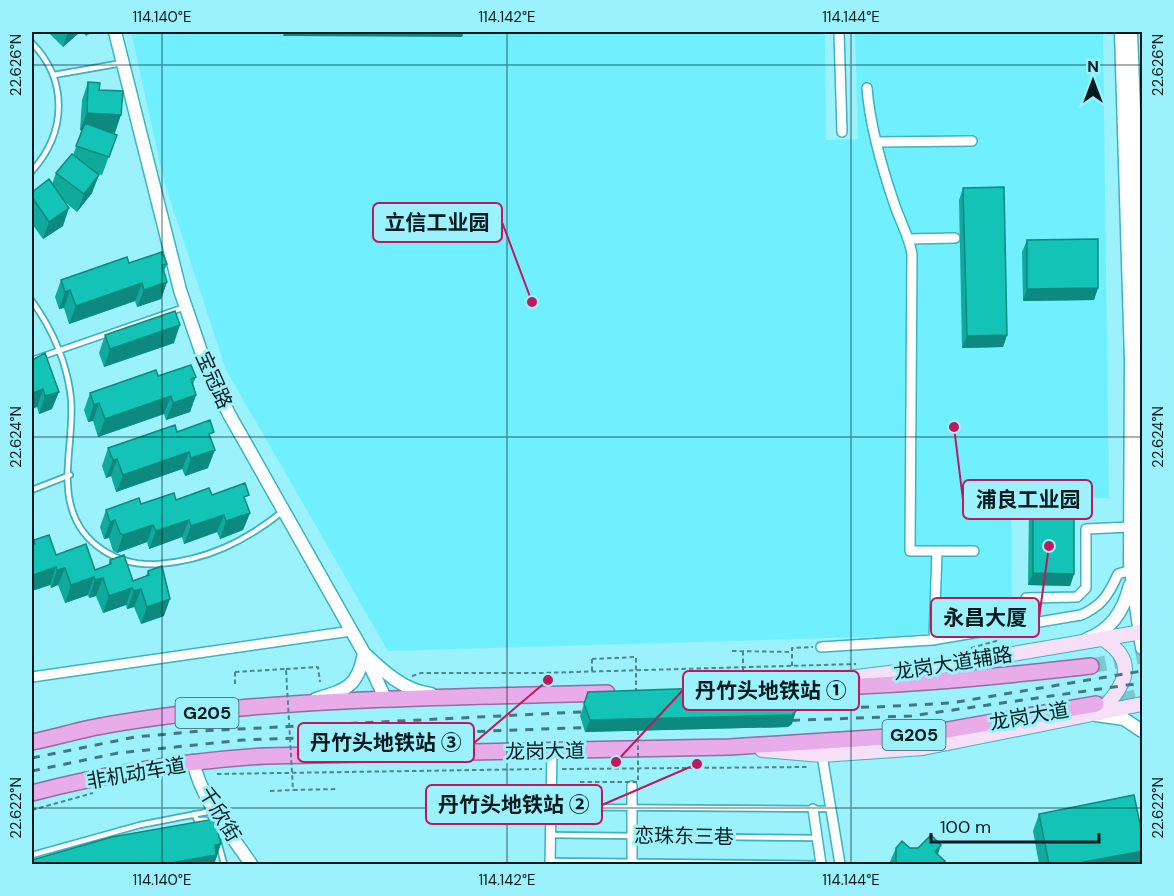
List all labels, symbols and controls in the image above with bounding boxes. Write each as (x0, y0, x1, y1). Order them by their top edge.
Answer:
text: 114.140°E (133, 7, 191, 27)
text: 114.142°E (478, 7, 536, 27)
text: 114.144°E (822, 7, 880, 27)
text: 22.626°N (6, 34, 26, 96)
text: 22.626°N (1148, 34, 1168, 96)
north arrow (1063, 51, 1123, 111)
text: N (1087, 56, 1099, 77)
callout: 立信工业园 (373, 203, 502, 242)
text: 立信工业园 (385, 209, 490, 237)
street label: 宝冠路 (190, 347, 238, 413)
text: 22.624°N (6, 406, 26, 468)
text: 22.624°N (1148, 406, 1168, 468)
callout: 浦良工业园 (963, 480, 1092, 519)
text: 浦良工业园 (976, 486, 1081, 514)
callout: 永昌大厦 (931, 598, 1039, 637)
text: 永昌大厦 (943, 604, 1027, 632)
street label: 龙岗大道辅路 (892, 641, 1014, 685)
callout: 丹竹头地铁站 ① (683, 671, 859, 710)
text: 丹竹头地铁站 ① (695, 677, 847, 705)
street label: 龙岗大道 (987, 696, 1071, 736)
road number: G205 (176, 698, 238, 728)
road number: G205 (882, 720, 946, 750)
callout: 丹竹头地铁站 ③ (298, 723, 474, 762)
text: 丹竹头地铁站 ③ (310, 729, 462, 757)
street label: 龙岗大道 (505, 737, 585, 765)
street label: 非机动车道 (85, 752, 187, 794)
text: 22.622°N (6, 777, 26, 839)
text: 22.622°N (1148, 777, 1168, 839)
street label: 千欣街 (193, 782, 247, 846)
callout: 丹竹头地铁站 ② (426, 785, 602, 824)
text: 丹竹头地铁站 ② (438, 791, 590, 819)
scale bar (931, 806, 1099, 844)
text: 100 m (940, 815, 991, 839)
street label: 恋珠东三巷 (634, 822, 734, 850)
text: 114.140°E (133, 870, 191, 890)
text: 114.142°E (478, 870, 536, 890)
text: 114.144°E (822, 870, 880, 890)

